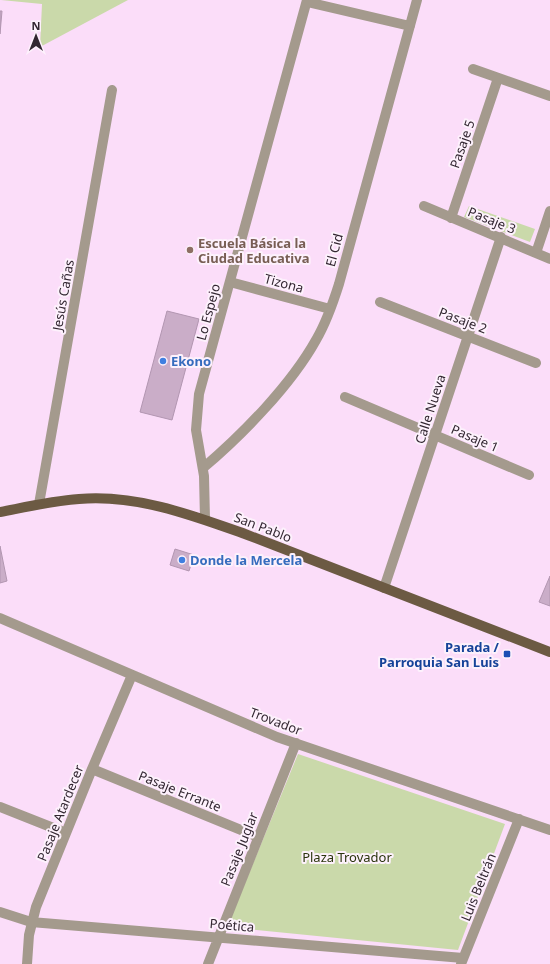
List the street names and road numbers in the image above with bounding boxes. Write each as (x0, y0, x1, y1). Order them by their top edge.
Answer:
street label: Pasaje 5 (445, 117, 479, 171)
street label: Pasaje 3 (465, 202, 519, 238)
street label: El Cid (321, 231, 347, 269)
street label: Jesús Cañas (48, 258, 78, 334)
street label: Tizona (262, 269, 306, 297)
street label: Lo Espejo (192, 282, 224, 342)
street label: Pasaje 2 (436, 303, 490, 337)
street label: Calle Nueva (410, 372, 450, 446)
street label: Pasaje 1 (448, 420, 502, 456)
street label: San Pablo (232, 508, 294, 546)
street label: Trovador (247, 703, 305, 739)
street label: Pasaje Atardecer (32, 762, 88, 864)
street label: Pasaje Errante (136, 766, 224, 816)
street label: Pasaje Juglar (216, 809, 262, 889)
street label: Luis Beltrán (456, 850, 500, 924)
street label: Poética (209, 914, 255, 936)

